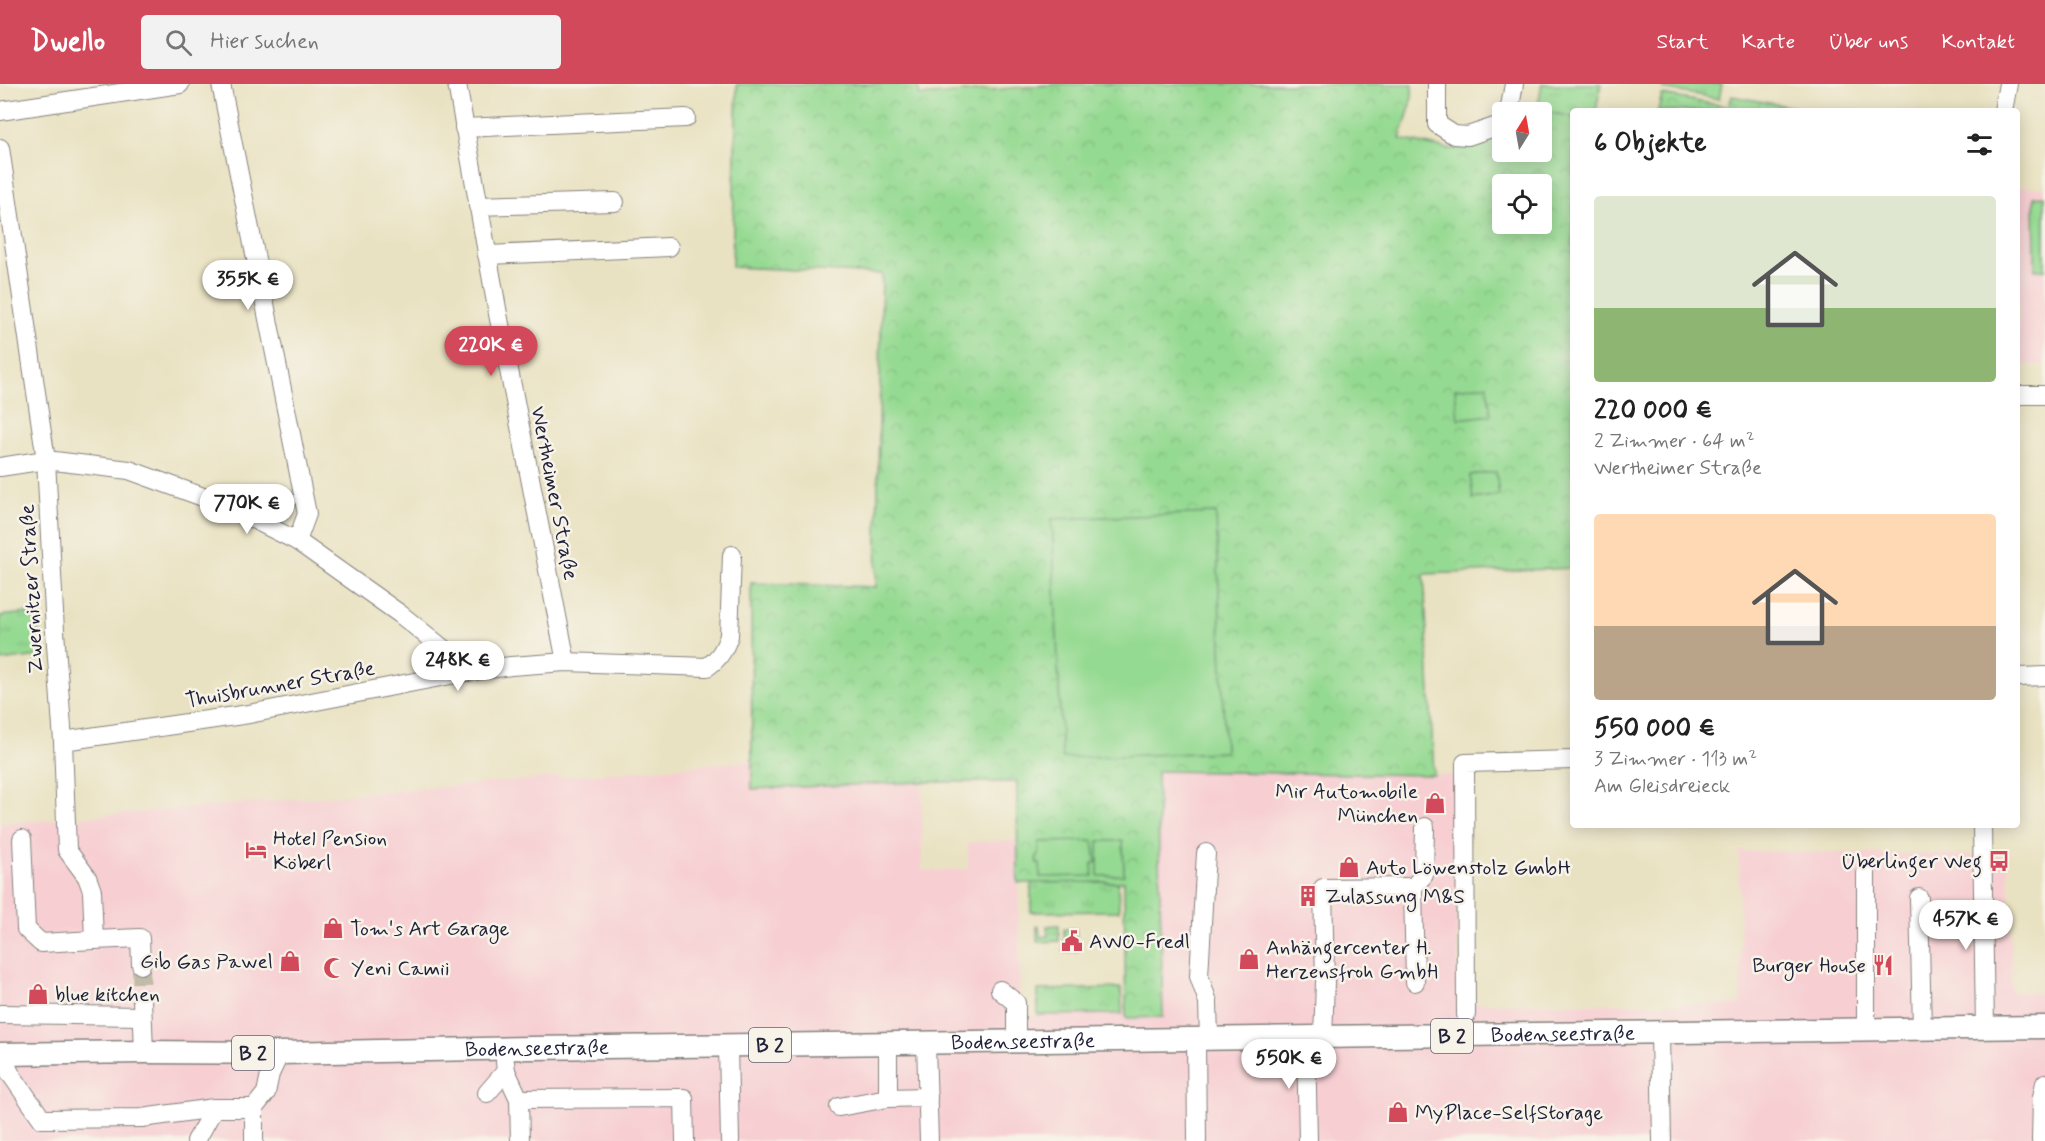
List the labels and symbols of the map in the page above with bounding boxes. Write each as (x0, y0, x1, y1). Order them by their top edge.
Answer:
north arrow (1492, 102, 1552, 162)
pin: 355K € (199, 260, 297, 311)
pin: 220K € (442, 326, 540, 377)
street label: Wertheimer Straße (523, 404, 585, 582)
pin: 770K € (198, 484, 296, 535)
street label: Zwernitzer Straße (14, 504, 50, 674)
pin: 248K € (409, 641, 507, 692)
street label: Thuisbrunner Straße (183, 655, 377, 715)
place label: Mir Automobile München (1275, 778, 1418, 830)
shop icon: Mir Automobile München (1423, 791, 1447, 815)
place label: Hotel Pension Köberl (273, 825, 387, 877)
hotel icon: Hotel Pension Köberl (244, 838, 268, 862)
place label: Überlinger Weg (1841, 848, 1982, 878)
bus stop icon: Überlinger Weg (1987, 849, 2011, 873)
place label: Auto Löwenstolz GmbH (1366, 854, 1571, 882)
shop icon: Auto Löwenstolz GmbH (1337, 855, 1361, 879)
place label: Zulassung M&S (1325, 883, 1465, 912)
building icon: Zulassung M&S (1296, 884, 1320, 908)
pin: 457K € (1917, 900, 2015, 951)
place label: Tom's Art Garage (350, 915, 510, 944)
shop icon: Tom's Art Garage (321, 916, 345, 940)
place label: AWO-Fredl (1089, 928, 1190, 956)
public building icon: AWO-Fredl (1060, 929, 1084, 953)
place label: Anhängercenter H. Herzensfroh GmbH (1266, 934, 1438, 986)
shop icon: Anhängercenter H. Herzensfroh GmbH (1237, 947, 1261, 971)
place label: Gib Gas Pawel (140, 948, 273, 976)
shop icon: Gib Gas Pawel (278, 949, 302, 973)
place label: Burger House (1752, 952, 1866, 981)
restaurant icon: Burger House (1871, 953, 1895, 977)
place label: Yeni Camii (351, 955, 450, 983)
mosque icon: Yeni Camii (322, 956, 346, 980)
place label: blue kitchen (55, 981, 160, 1009)
shop icon: blue kitchen (26, 982, 50, 1006)
road number: B 2 (1431, 1019, 1473, 1053)
street label: Bodenseestraße (1491, 1020, 1635, 1050)
street label: Bodenseestraße (951, 1027, 1095, 1057)
road number: B 2 (749, 1028, 791, 1062)
street label: Bodenseestraße (465, 1034, 609, 1064)
road number: B 2 (232, 1036, 274, 1070)
pin: 550K € (1240, 1039, 1338, 1090)
place label: MyPlace-SelfStorage (1415, 1099, 1603, 1127)
shop icon: MyPlace-SelfStorage (1386, 1100, 1410, 1124)

